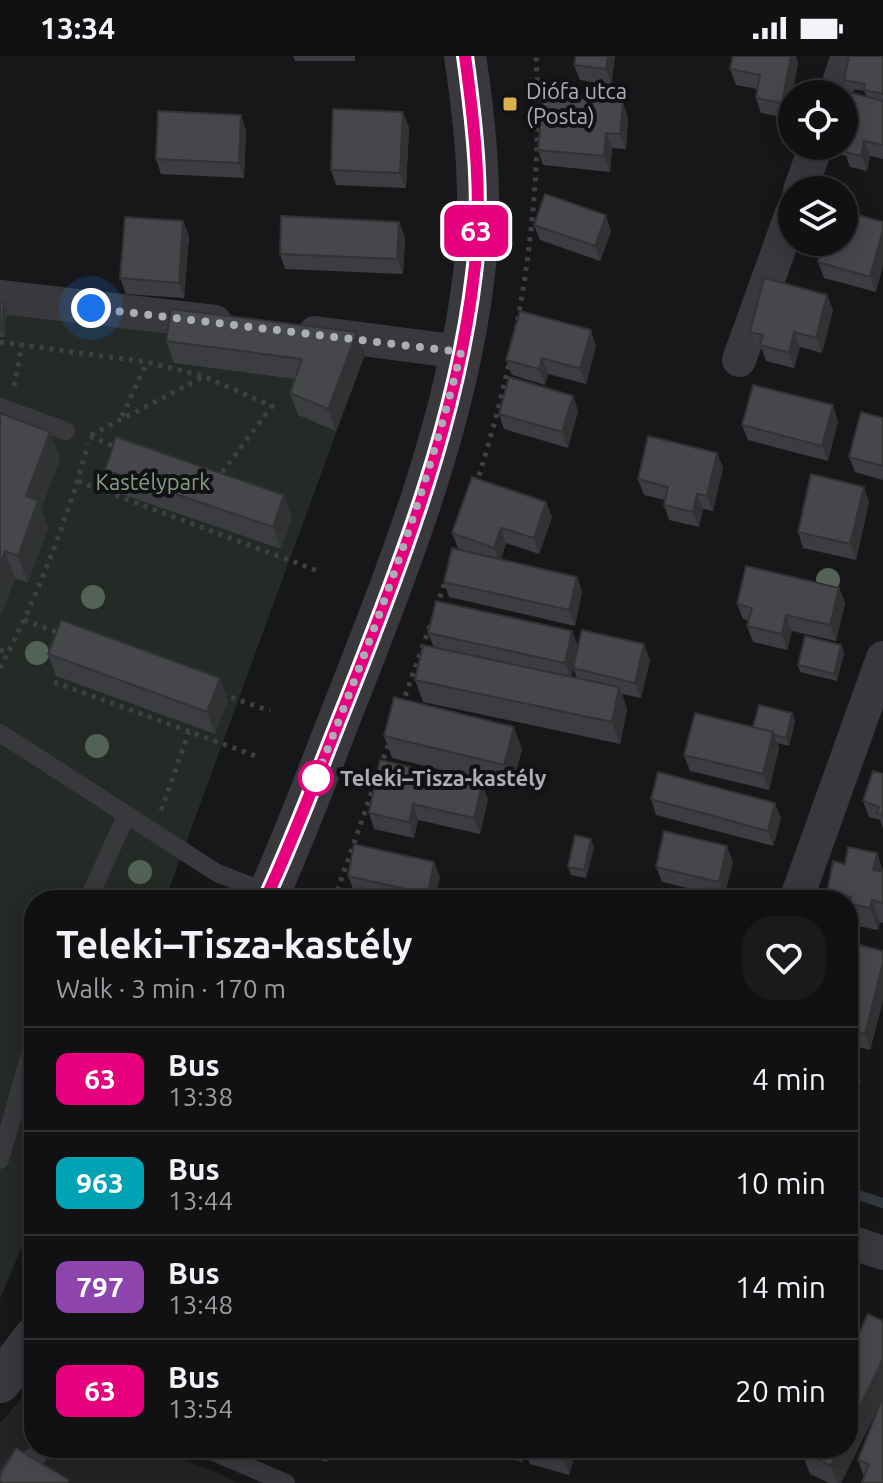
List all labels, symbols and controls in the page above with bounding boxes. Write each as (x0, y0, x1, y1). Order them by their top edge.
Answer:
text: 13:34 (40, 11, 115, 45)
place label: Diófa utca (Posta) (526, 78, 627, 129)
map controls (778, 80, 858, 256)
button: locate (778, 80, 858, 160)
marker: Diófa utca (Posta) (501, 95, 519, 113)
button: layers (778, 176, 858, 256)
line badge: 63 (440, 205, 512, 257)
text: 63 (460, 215, 492, 246)
your location (71, 288, 111, 328)
park label: Kastélypark (96, 469, 210, 494)
marker: Teleki–Tisza-kastély (299, 761, 333, 795)
place label: Teleki–Tisza-kastély (340, 765, 547, 790)
button: heart (742, 916, 826, 1000)
text: Teleki–Tisza-kastély (56, 923, 412, 965)
text: Walk · 3 min · 170 m (56, 974, 286, 1003)
text: Bus (168, 1048, 220, 1082)
text: 4 min (752, 1062, 826, 1096)
text: 63 (84, 1063, 116, 1094)
text: 13:38 (168, 1082, 233, 1111)
text: Bus (168, 1152, 220, 1186)
text: 10 min (735, 1166, 826, 1200)
text: 963 (76, 1167, 124, 1198)
text: 13:44 (168, 1186, 233, 1215)
text: Bus (168, 1256, 220, 1290)
text: 14 min (735, 1270, 826, 1304)
text: 797 (76, 1271, 124, 1302)
text: 13:48 (168, 1290, 233, 1319)
text: Bus (168, 1360, 220, 1394)
text: 20 min (735, 1374, 826, 1408)
text: 63 (84, 1375, 116, 1406)
text: 13:54 (168, 1394, 233, 1423)

